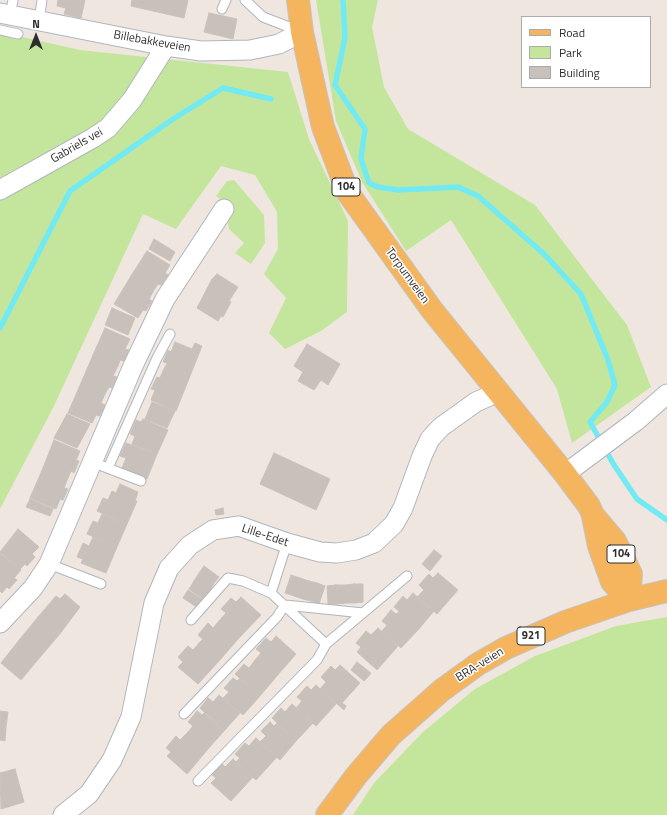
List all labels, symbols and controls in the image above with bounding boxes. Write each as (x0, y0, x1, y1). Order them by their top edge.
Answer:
north arrow (16, 16, 56, 56)
text: N (32, 16, 40, 32)
legend (521, 16, 651, 88)
text: Road (559, 23, 585, 42)
street label: Billebakkeveien (112, 28, 192, 56)
text: Park (559, 43, 582, 62)
text: Building (559, 63, 600, 82)
street label: Gabriels vei (48, 125, 106, 167)
road number: 104 (332, 178, 360, 196)
street label: Torpumveien (382, 245, 432, 307)
street label: Lille-Edet (240, 522, 290, 550)
road number: 104 (607, 545, 635, 563)
road number: 921 (517, 627, 545, 645)
street label: BRA-veien (453, 645, 507, 685)

